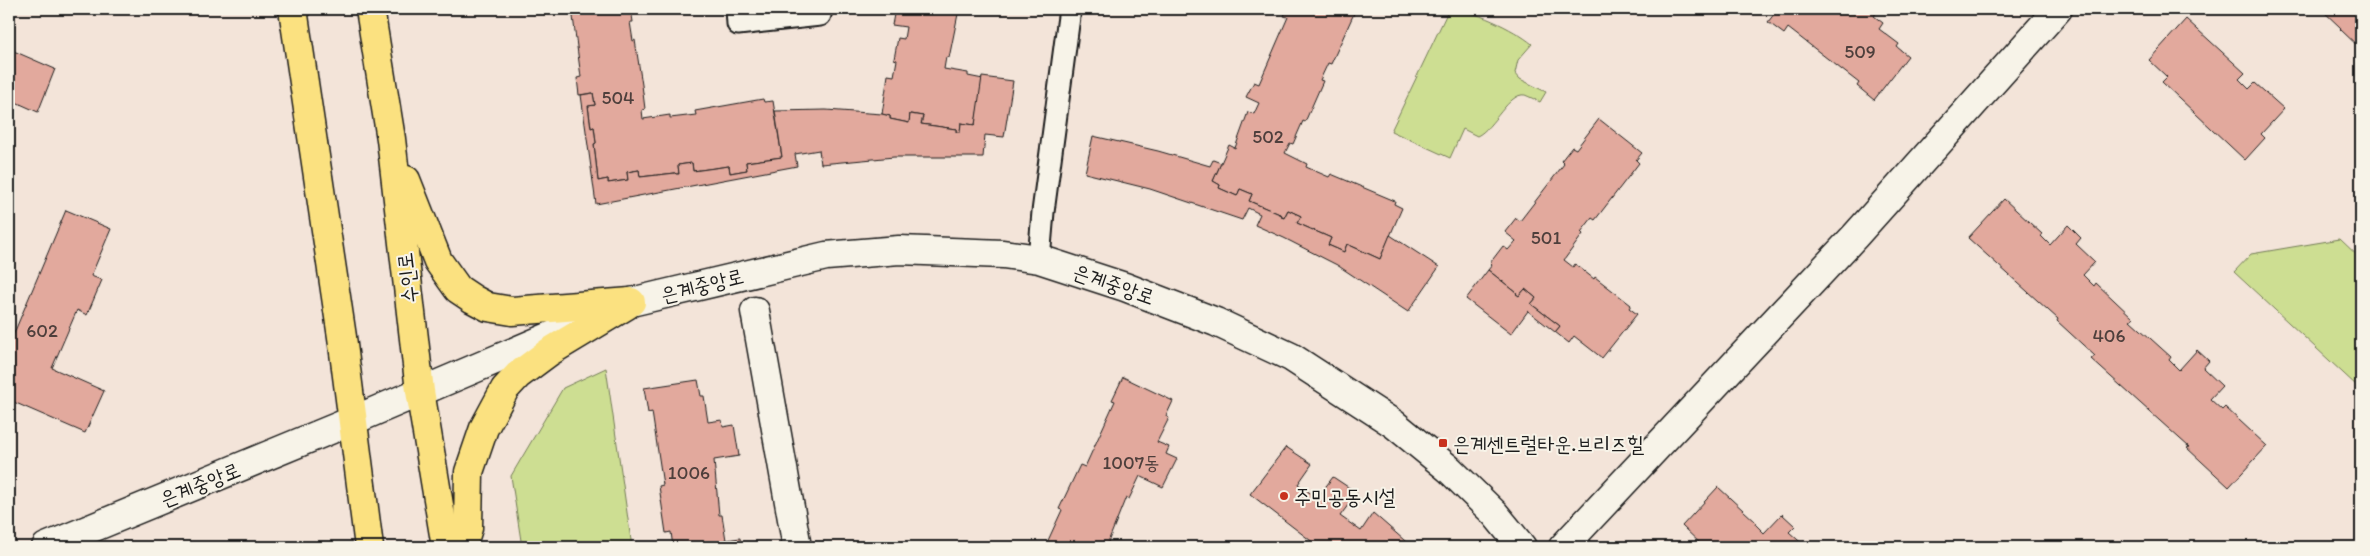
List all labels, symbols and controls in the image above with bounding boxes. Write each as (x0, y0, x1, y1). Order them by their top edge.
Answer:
house number: 509 (1844, 40, 1876, 63)
house number: 504 (601, 86, 635, 109)
house number: 502 (1252, 125, 1284, 148)
house number: 501 (1531, 226, 1561, 249)
street label: 수인로 (392, 251, 422, 305)
street label: 은계중앙로 (1070, 258, 1158, 310)
street label: 은계중앙로 (658, 263, 746, 307)
house number: 602 (26, 319, 58, 342)
house number: 406 (2092, 324, 2126, 347)
place label: 은계센트럴타운.브리즈힐 (1453, 431, 1644, 456)
marker: 은계센트럴타운.브리즈힐 (1437, 437, 1449, 449)
house number: 1007동 (1103, 451, 1159, 474)
street label: 은계중앙로 (156, 457, 244, 511)
house number: 1006 (668, 461, 710, 484)
place label: 주민공동시설 (1294, 484, 1395, 509)
marker: 주민공동시설 (1278, 490, 1290, 502)

